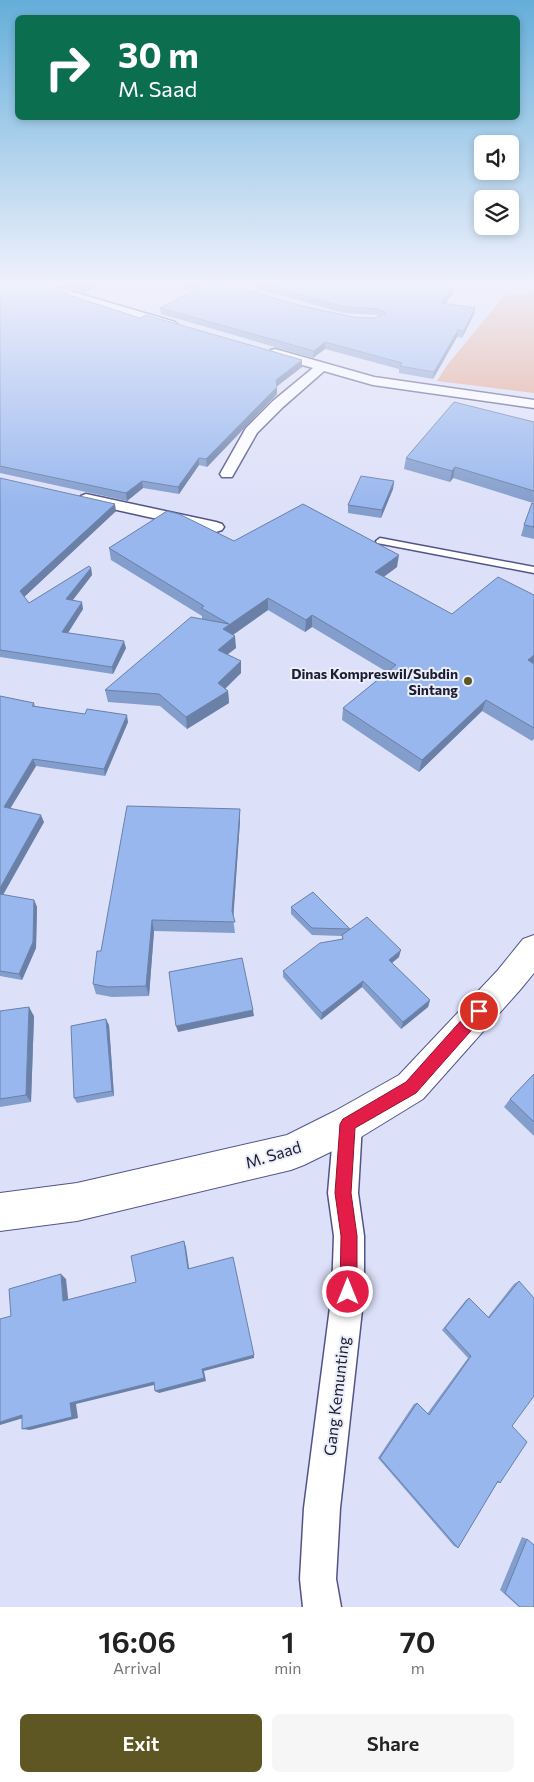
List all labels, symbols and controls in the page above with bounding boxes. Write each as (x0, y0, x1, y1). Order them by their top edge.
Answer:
text: 30 m (118, 32, 199, 75)
icon: right (35, 35, 100, 100)
text: M. Saad (118, 75, 197, 102)
map controls (474, 135, 519, 235)
button: sound (474, 135, 519, 180)
button: layers (474, 190, 519, 235)
place label: Dinas Kompreswil/Subdin Sintang (291, 665, 458, 698)
marker: Dinas Kompreswil/Subdin Sintang (462, 675, 474, 687)
pin (458, 990, 500, 1032)
icon: arrive (465, 997, 493, 1025)
street label: M. Saad (243, 1137, 303, 1171)
position arrow (321, 1265, 373, 1317)
street label: Gang Kemunting (319, 1335, 353, 1457)
text: 16:06 (98, 1622, 176, 1659)
text: 1 (281, 1622, 294, 1659)
text: 70 (400, 1622, 436, 1659)
text: Arrival (113, 1658, 161, 1677)
text: min (274, 1658, 301, 1677)
text: m (411, 1658, 425, 1677)
button: Exit (20, 1714, 262, 1772)
button: Share (272, 1714, 514, 1772)

